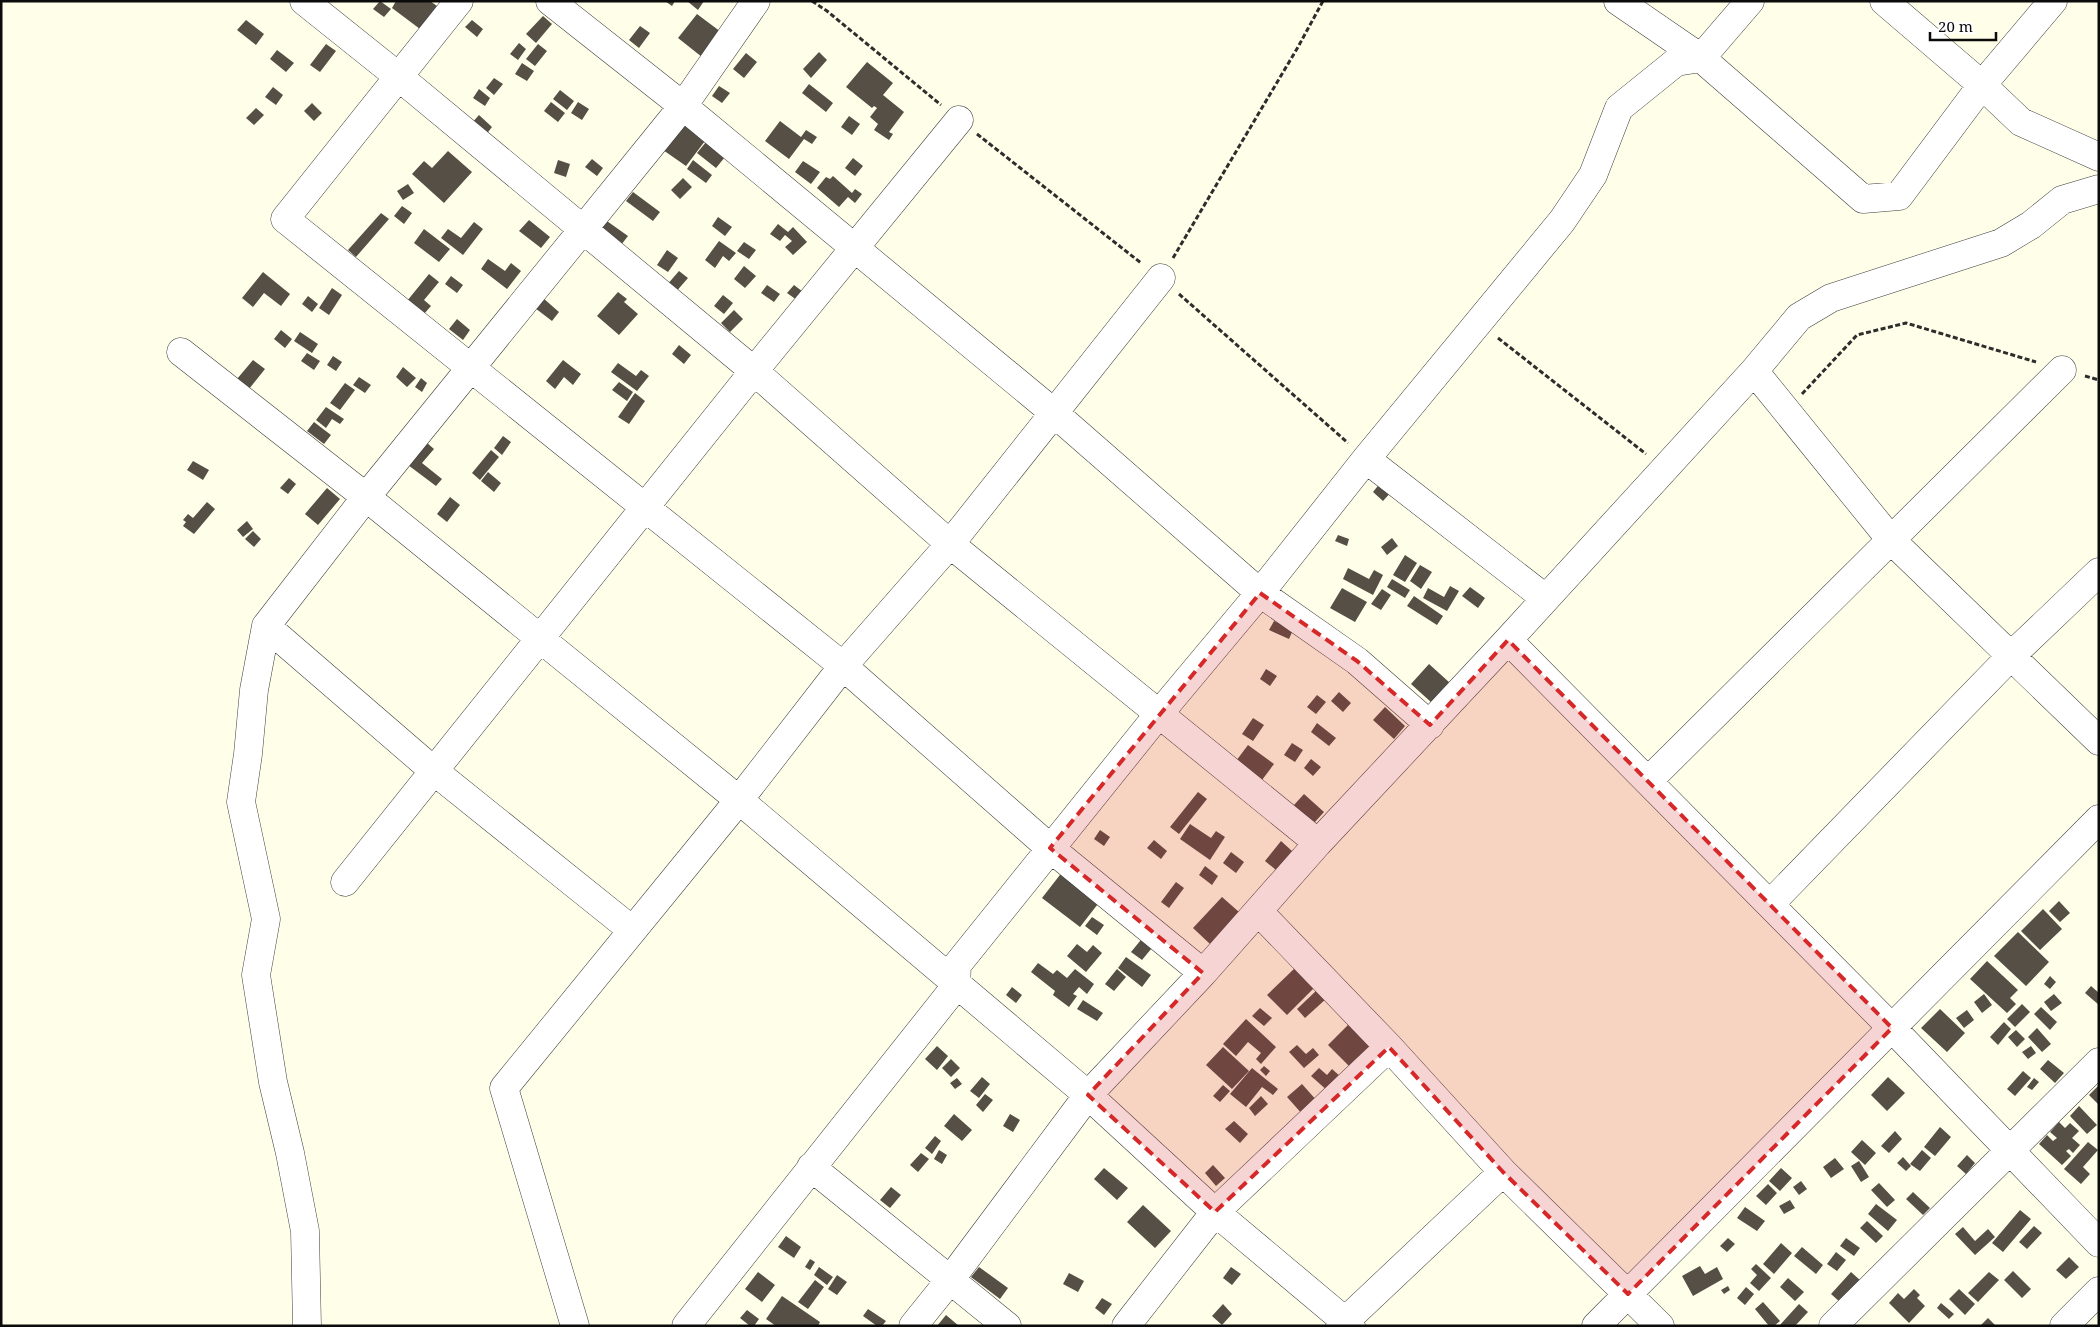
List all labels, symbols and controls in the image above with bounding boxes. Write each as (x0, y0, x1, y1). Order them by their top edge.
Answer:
scale bar (1930, 10, 1996, 42)
text: 20 m (1938, 16, 1973, 36)

